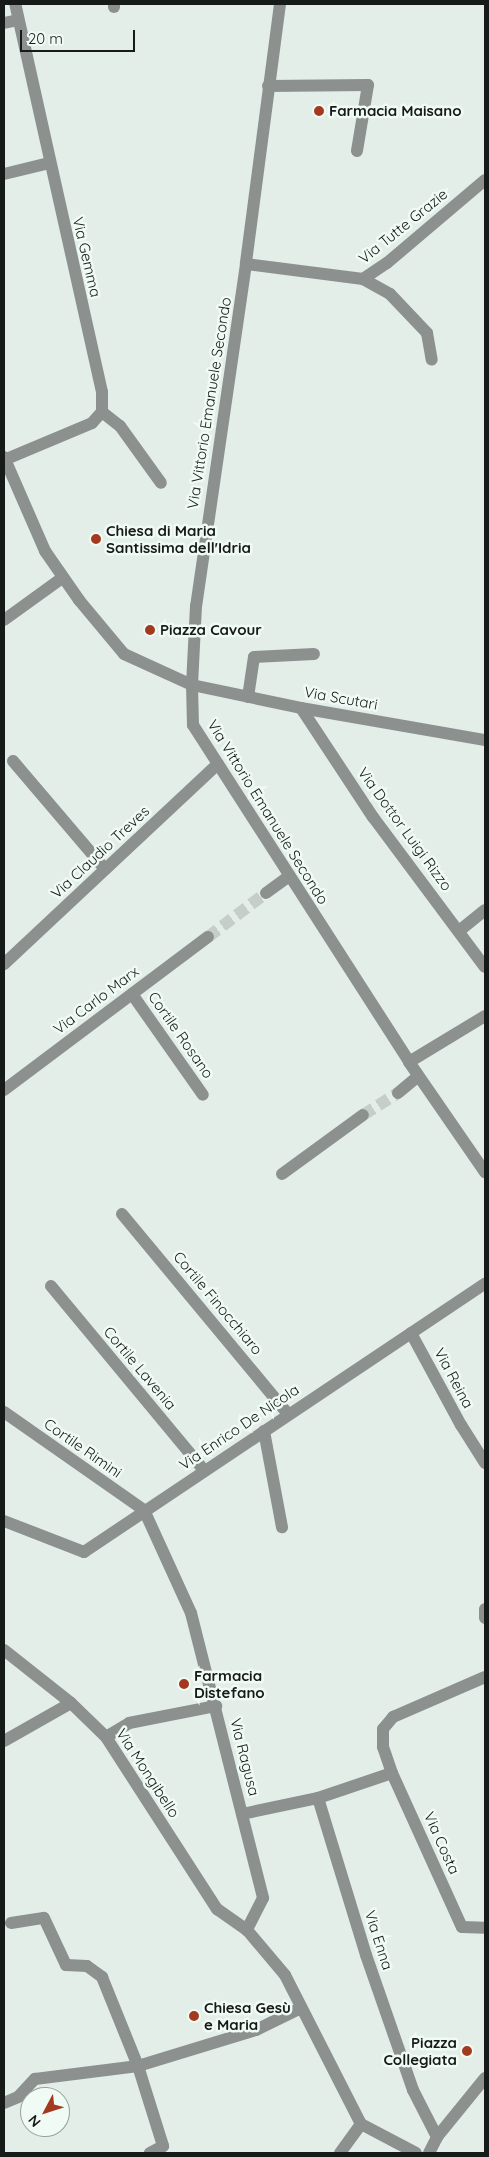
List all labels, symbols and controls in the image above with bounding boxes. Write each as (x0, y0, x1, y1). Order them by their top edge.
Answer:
scale bar (22, 20, 138, 52)
text: 20 m (28, 29, 63, 48)
place label: Farmacia Maisano (329, 102, 462, 120)
marker: Farmacia Maisano (313, 105, 325, 117)
street label: Via Tutte Grazie (355, 185, 451, 267)
street label: Via Gemma (69, 215, 105, 299)
street label: Via Vittorio Emanuele Secondo (183, 296, 235, 510)
place label: Chiesa di Maria Santissima dell'Idria (106, 521, 251, 556)
marker: Chiesa di Maria Santissima dell'Idria (90, 533, 102, 545)
place label: Piazza Cavour (160, 621, 262, 639)
marker: Piazza Cavour (144, 624, 156, 636)
street label: Via Scutari (303, 683, 379, 713)
street label: Via Vittorio Emanuele Secondo (204, 716, 332, 908)
street label: Via Dottor Luigi Rizzo (354, 764, 456, 894)
street label: Via Claudio Treves (47, 802, 153, 902)
street label: Via Carlo Marx (50, 962, 142, 1038)
street label: Cortile Rosano (144, 988, 218, 1082)
street label: Cortile Finocchiaro (170, 1248, 266, 1358)
street label: Cortile Lavenia (100, 1323, 180, 1413)
street label: Via Reina (431, 1345, 477, 1411)
street label: Via Enrico De Nicola (176, 1380, 302, 1474)
street label: Cortile Rimini (41, 1415, 125, 1481)
place label: Farmacia Distefano (194, 1666, 265, 1701)
marker: Farmacia Distefano (178, 1678, 190, 1690)
street label: Via Ragusa (227, 1716, 263, 1798)
street label: Via Mongibello (113, 1725, 183, 1821)
street label: Via Costa (420, 1809, 464, 1877)
street label: Via Enna (361, 1908, 397, 1972)
place label: Chiesa Gesù e Maria (204, 1998, 291, 2033)
marker: Chiesa Gesù e Maria (188, 2010, 200, 2022)
place label: Piazza Collegiata (383, 2033, 457, 2068)
marker: Piazza Collegiata (461, 2045, 473, 2057)
north arrow (20, 2087, 70, 2137)
text: N (24, 2111, 44, 2131)

